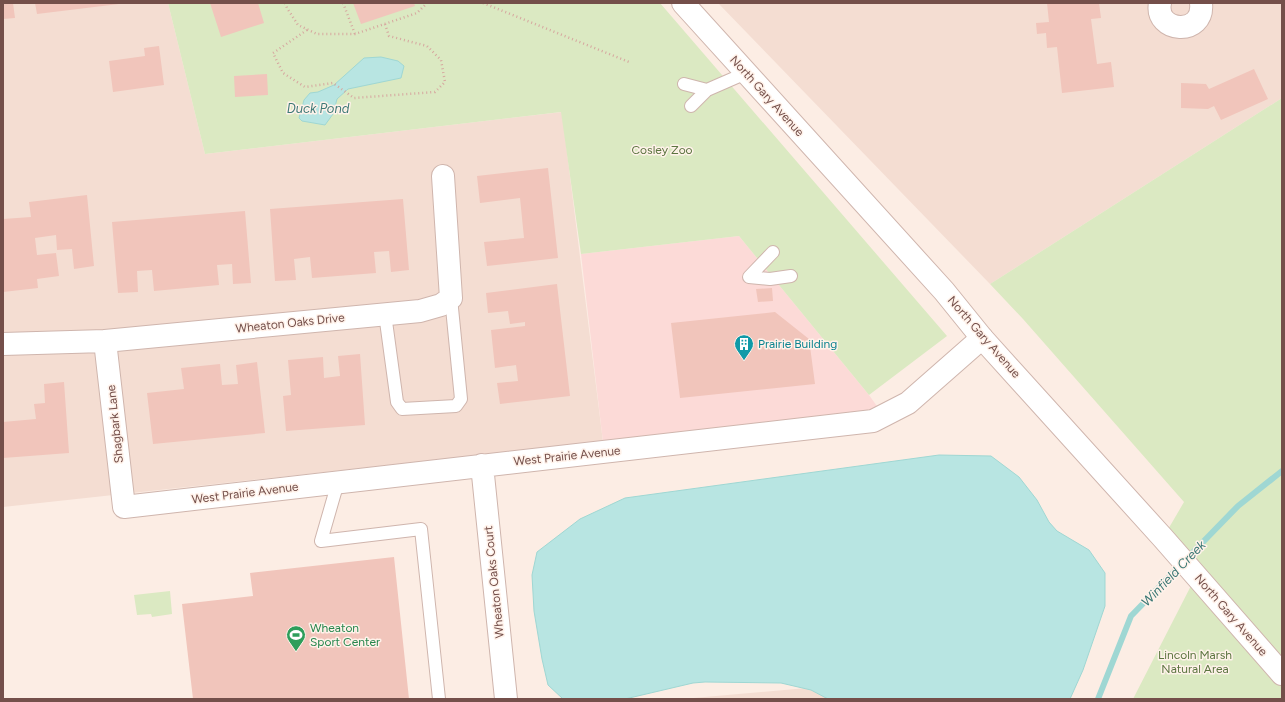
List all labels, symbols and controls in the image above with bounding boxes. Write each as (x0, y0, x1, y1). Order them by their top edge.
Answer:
street label: North Gary Avenue (727, 53, 807, 140)
water label: Duck Pond (287, 101, 350, 116)
park label: Cosley Zoo (631, 143, 693, 157)
street label: North Gary Avenue (945, 293, 1024, 381)
street label: Wheaton Oaks Drive (235, 310, 346, 336)
building icon: Prairie Building (733, 333, 755, 361)
place label: Prairie Building (758, 337, 837, 351)
street label: Shagbark Lane (104, 384, 126, 464)
street label: West Prairie Avenue (513, 443, 622, 469)
street label: West Prairie Avenue (191, 479, 300, 506)
street label: Wheaton Oaks Court (481, 525, 507, 639)
water label: Winfield Creek (1138, 537, 1209, 609)
street label: North Gary Avenue (1192, 571, 1271, 659)
place label: Wheaton Sport Center (310, 621, 380, 649)
sports icon: Wheaton Sport Center (285, 624, 307, 652)
park label: Lincoln Marsh Natural Area (1158, 648, 1232, 676)

